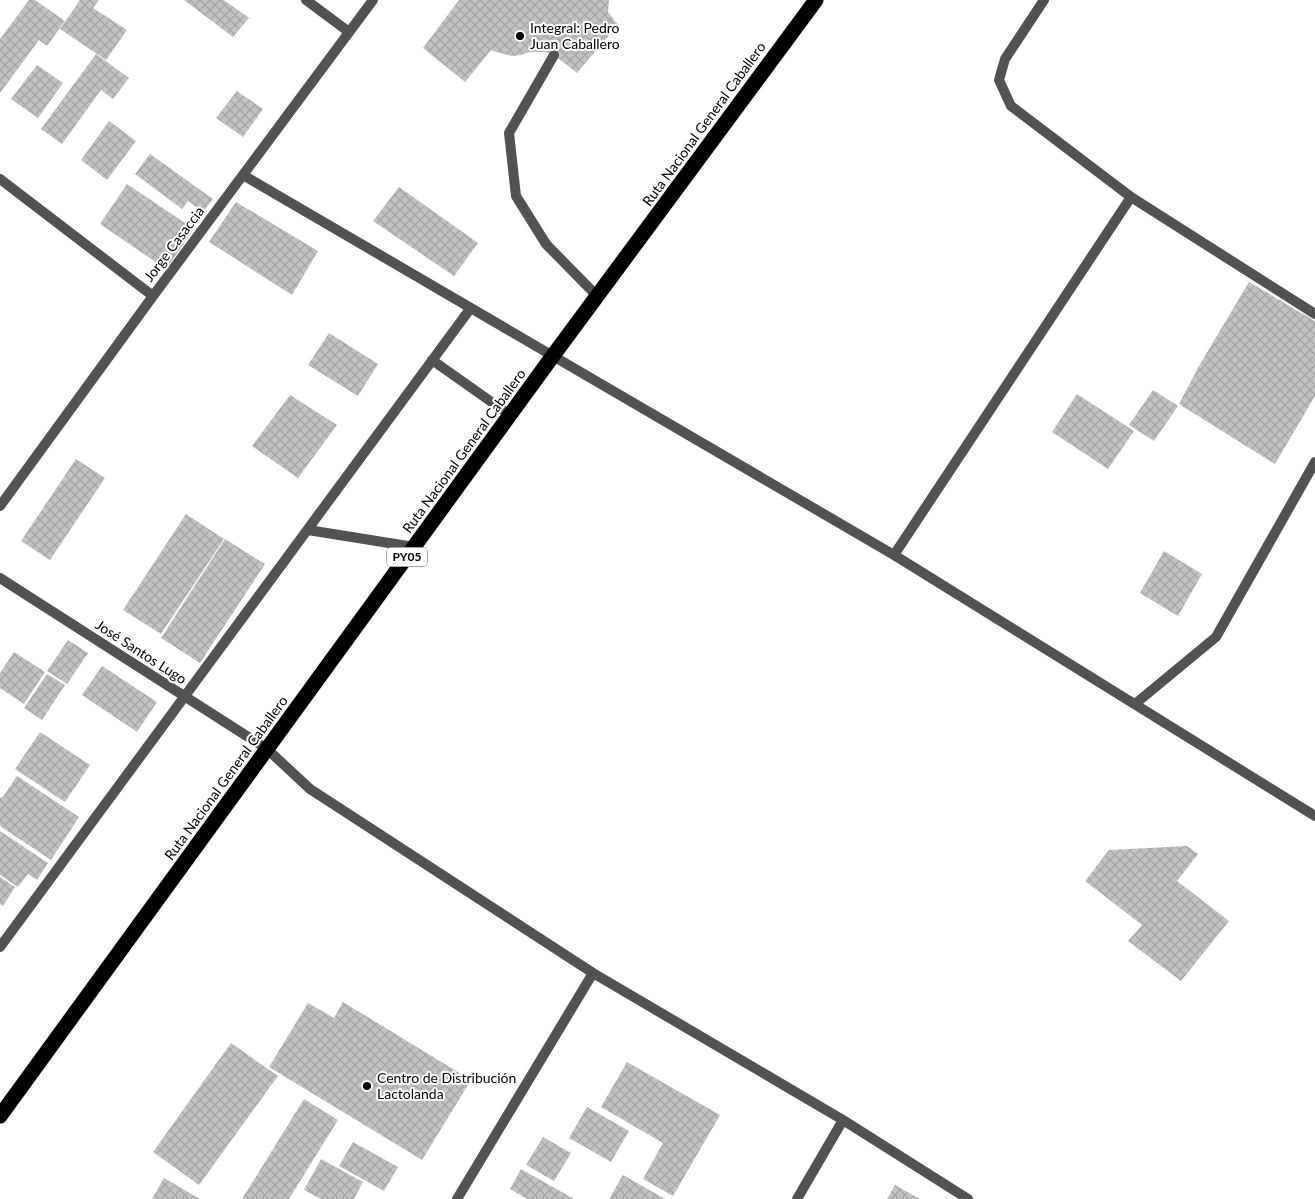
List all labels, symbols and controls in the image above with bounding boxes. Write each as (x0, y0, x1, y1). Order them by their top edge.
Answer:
place label: Integral: Pedro Juan Caballero (530, 19, 620, 52)
marker: Integral: Pedro Juan Caballero (514, 30, 526, 42)
street label: Ruta Nacional General Caballero (638, 38, 769, 209)
street label: Jorge Casaccia (140, 203, 207, 285)
street label: Ruta Nacional General Caballero (398, 365, 529, 536)
road number: PY05 (387, 548, 427, 566)
street label: José Santos Lugo (93, 616, 190, 687)
street label: Ruta Nacional General Caballero (160, 692, 291, 863)
place label: Centro de Distribución Lactolanda (377, 1069, 516, 1102)
marker: Centro de Distribución Lactolanda (361, 1080, 373, 1092)

